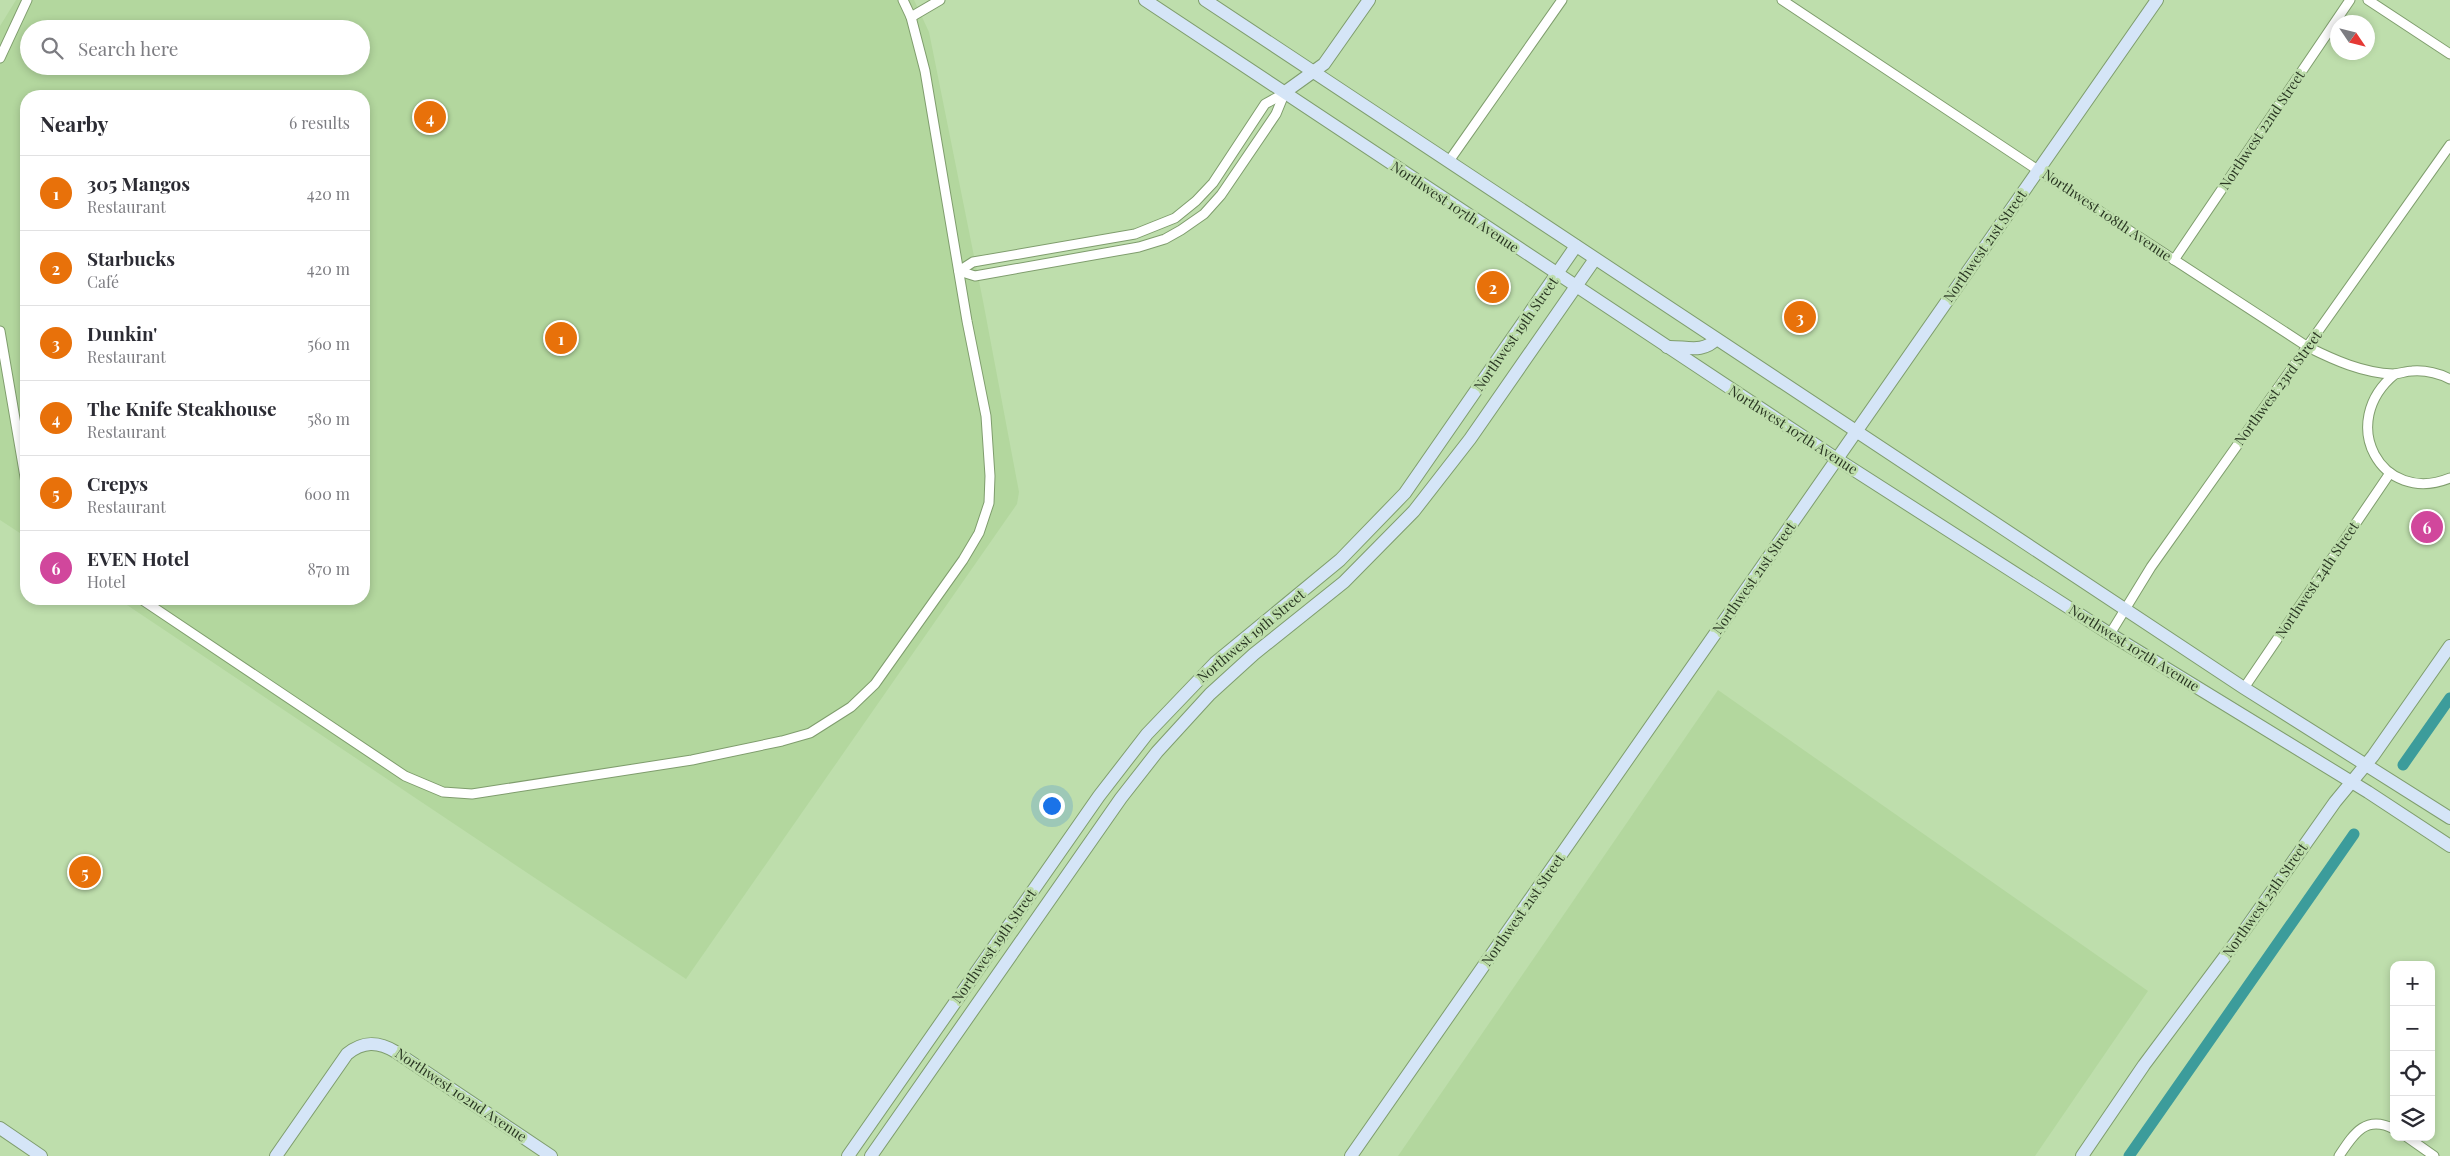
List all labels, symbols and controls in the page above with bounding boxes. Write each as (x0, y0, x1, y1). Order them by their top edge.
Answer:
north arrow (2330, 15, 2375, 60)
search box (20, 20, 370, 75)
icon: search (38, 34, 66, 62)
text: Search here (78, 35, 178, 61)
street label: Northwest 22nd Street (2215, 66, 2309, 193)
pin: 4 (414, 98, 446, 136)
text: Nearby (40, 109, 109, 137)
text: 6 results (289, 112, 350, 133)
street label: Northwest 107th Avenue (1388, 157, 1523, 257)
street label: Northwest 108th Avenue (2039, 164, 2176, 265)
text: 305 Mangos (87, 170, 190, 196)
text: 1 (53, 183, 59, 204)
text: 420 m (307, 183, 350, 204)
street label: Northwest 21st Street (1939, 185, 2031, 306)
text: Restaurant (87, 196, 166, 217)
text: Starbucks (87, 245, 175, 271)
text: 2 (52, 258, 60, 279)
text: 420 m (307, 258, 350, 279)
pin: 2 (1477, 268, 1509, 306)
text: Café (87, 271, 119, 292)
street label: Northwest 19th Street (1469, 272, 1563, 395)
pin: 3 (1784, 298, 1816, 336)
pin: 1 (545, 319, 577, 357)
text: Dunkin' (87, 320, 157, 346)
street label: Northwest 23rd Street (2230, 326, 2326, 449)
text: 3 (52, 333, 60, 354)
text: 560 m (307, 333, 350, 354)
text: Restaurant (87, 346, 166, 367)
street label: Northwest 107th Avenue (1725, 381, 1862, 479)
text: The Knife Steakhouse (87, 395, 277, 421)
text: 4 (52, 408, 60, 429)
text: 580 m (307, 408, 350, 429)
text: Restaurant (87, 421, 166, 442)
text: Crepys (87, 470, 148, 496)
text: 5 (52, 483, 60, 504)
text: 600 m (304, 483, 350, 504)
text: Restaurant (87, 496, 166, 517)
pin: 6 (2411, 508, 2443, 546)
street label: Northwest 21st Street (1708, 517, 1800, 638)
street label: Northwest 24th Street (2270, 517, 2363, 642)
text: EVEN Hotel (87, 545, 189, 571)
text: 6 (52, 558, 60, 579)
text: 870 m (307, 558, 350, 579)
text: Hotel (87, 571, 126, 592)
street label: Northwest 19th Street (1193, 584, 1309, 686)
street label: Northwest 107th Avenue (2065, 600, 2203, 696)
your location (1039, 793, 1065, 819)
street label: Northwest 25th Street (2218, 838, 2312, 961)
street label: Northwest 21st Street (1477, 849, 1569, 970)
pin: 5 (69, 853, 101, 891)
street label: Northwest 19th Street (947, 884, 1041, 1007)
map controls (2390, 961, 2435, 1141)
button: + (2390, 961, 2435, 1006)
button: − (2390, 1006, 2435, 1051)
street label: Northwest 102nd Avenue (392, 1043, 531, 1146)
button: locate (2390, 1051, 2435, 1096)
button: layers (2390, 1096, 2435, 1141)

